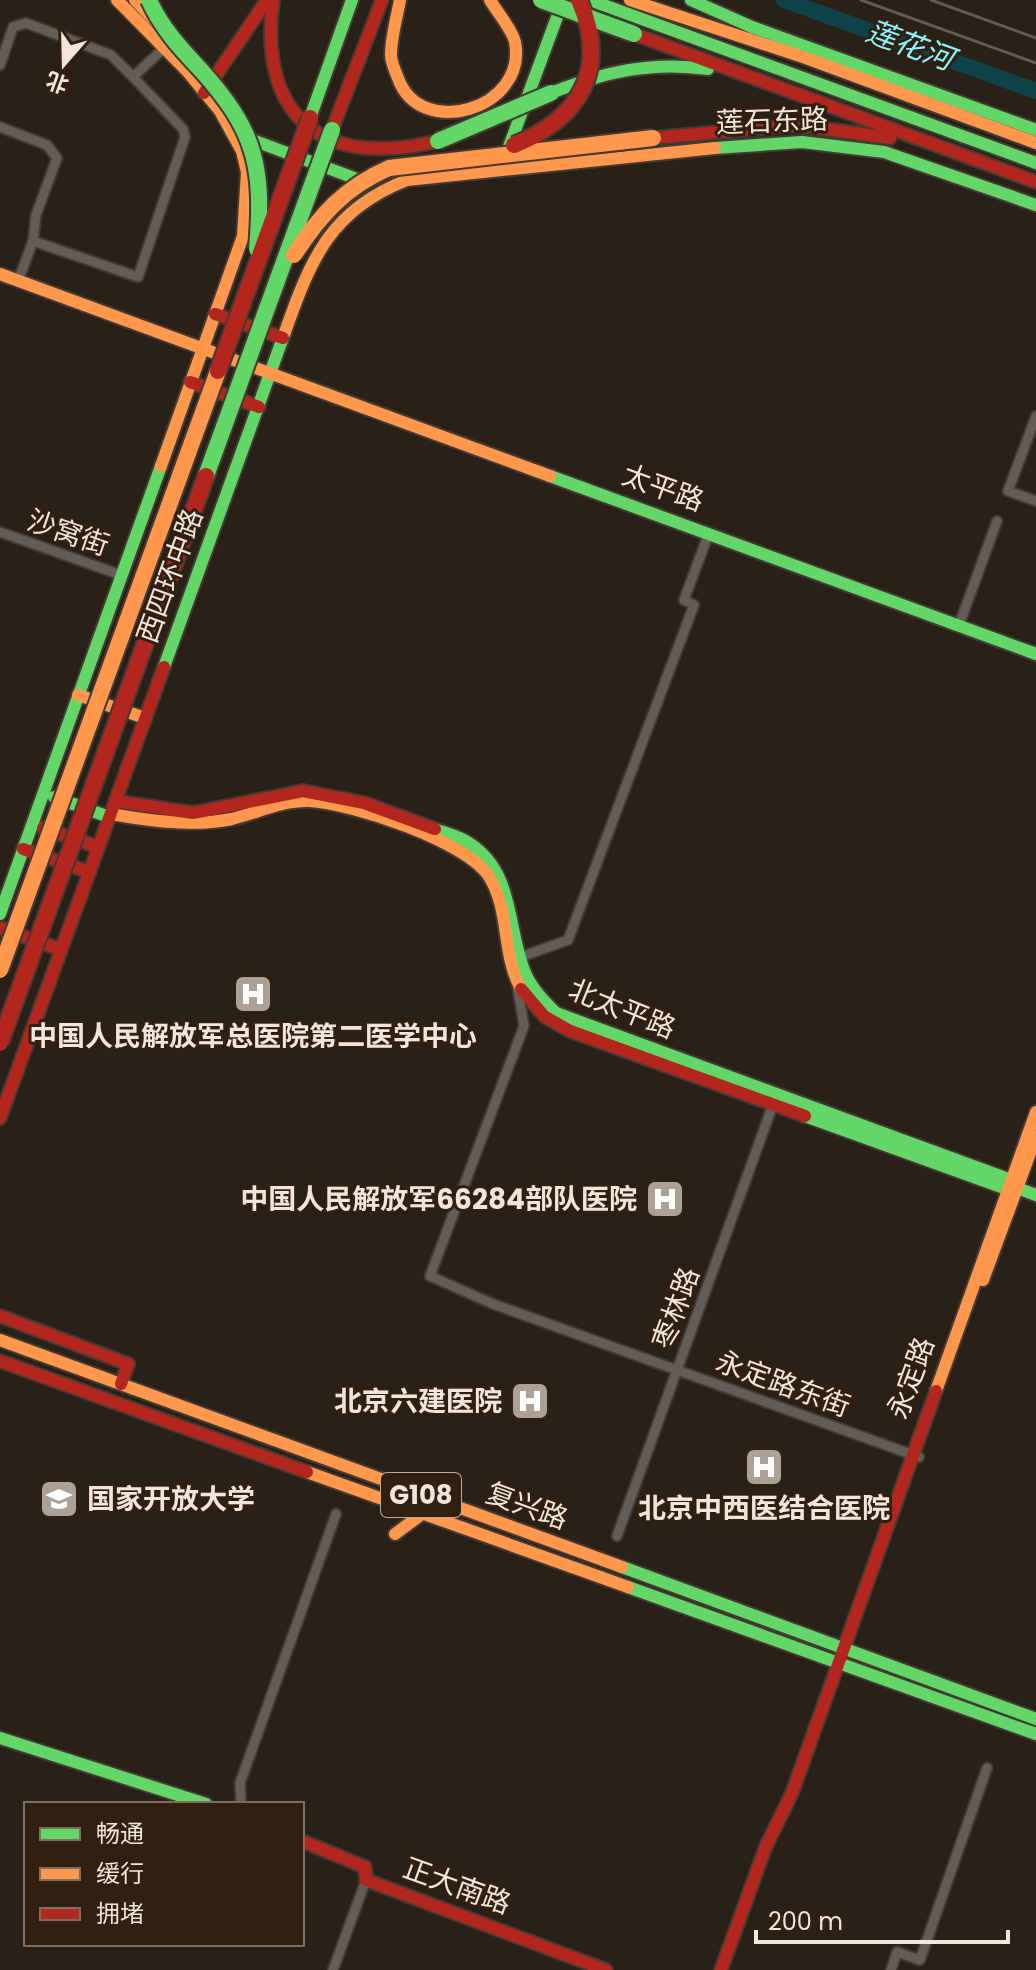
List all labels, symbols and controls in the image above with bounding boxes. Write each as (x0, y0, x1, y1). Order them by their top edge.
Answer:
water label: 莲花河 (860, 9, 964, 82)
north arrow (24, 24, 104, 104)
text: 北 (42, 64, 73, 101)
street label: 莲石东路 (715, 100, 829, 142)
street label: 太平路 (617, 455, 709, 521)
street label: 沙窝街 (22, 501, 114, 565)
street label: 西四环中路 (128, 504, 212, 648)
street label: 北太平路 (563, 970, 681, 1048)
hospital icon: 中国人民解放军总医院第二医学中心 (232, 973, 274, 1015)
place label: 中国人民解放军总医院第二医学中心 (29, 1017, 477, 1056)
hospital icon: 中国人民解放军66284部队医院 (644, 1178, 686, 1220)
place label: 中国人民解放军66284部队医院 (240, 1180, 637, 1219)
street label: 枣林路 (643, 1262, 709, 1354)
street label: 永定路 (878, 1332, 944, 1424)
street label: 永定路东街 (711, 1342, 855, 1426)
hospital icon: 北京六建医院 (509, 1380, 551, 1422)
place label: 北京六建医院 (334, 1382, 502, 1421)
hospital icon: 北京中西医结合医院 (743, 1446, 785, 1488)
road number: G108 (381, 1473, 461, 1517)
street label: 复兴路 (481, 1473, 573, 1539)
school or university icon: 国家开放大学 (38, 1478, 80, 1520)
place label: 国家开放大学 (87, 1480, 255, 1519)
place label: 北京中西医结合医院 (638, 1489, 890, 1528)
legend (24, 1802, 304, 1946)
text: 畅通 (96, 1817, 144, 1850)
street label: 正大南路 (398, 1849, 516, 1923)
text: 缓行 (96, 1857, 144, 1890)
scale bar (756, 1894, 1008, 1944)
text: 拥堵 (96, 1897, 144, 1930)
text: 200 m (768, 1905, 843, 1938)

